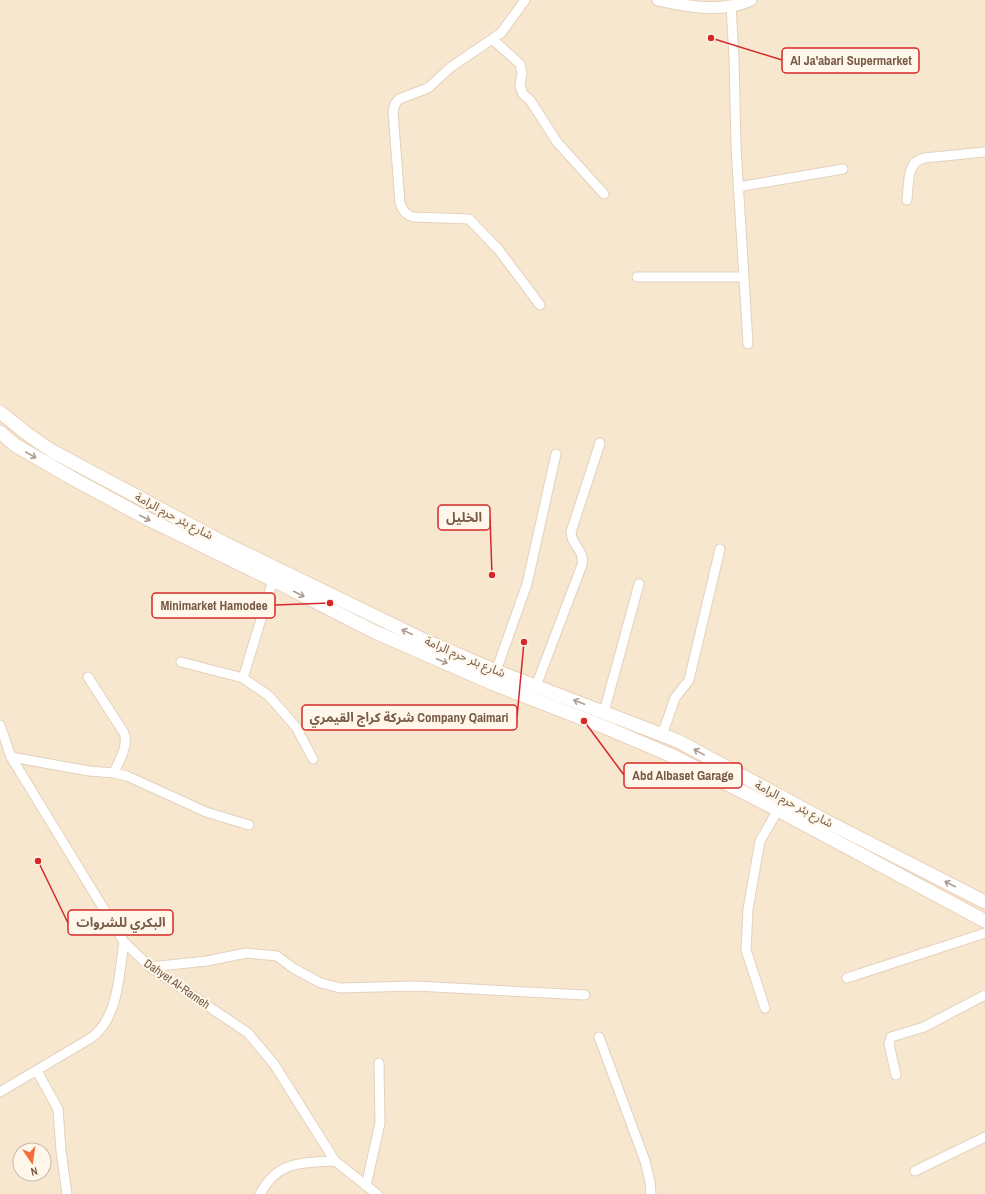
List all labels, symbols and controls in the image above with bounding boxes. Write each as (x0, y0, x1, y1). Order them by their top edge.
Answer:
callout: Al Ja'abari Supermarket (782, 48, 919, 73)
text: Al Ja'abari Supermarket (790, 52, 912, 69)
one-way arrow (25, 451, 37, 459)
street label: شارع بئر حرم الرامة (132, 489, 216, 544)
callout: الخليل (438, 505, 490, 530)
text: الخليل (446, 509, 482, 526)
one-way arrow (139, 514, 151, 522)
one-way arrow (293, 590, 305, 598)
callout: Minimarket Hamodee (152, 593, 275, 618)
text: Minimarket Hamodee (160, 597, 268, 614)
one-way arrow (401, 628, 413, 635)
street label: شارع بئر حرم الرامة (422, 633, 508, 682)
one-way arrow (436, 658, 448, 665)
one-way arrow (573, 698, 585, 706)
callout: شركة كراج القيمري Company Qaimari (302, 705, 517, 730)
text: شركة كراج القيمري Company Qaimari (309, 709, 509, 728)
one-way arrow (693, 748, 705, 756)
callout: Abd Albaset Garage (624, 763, 742, 788)
text: Abd Albaset Garage (632, 767, 734, 784)
street label: شارع بئر حرم الرامة (752, 777, 836, 832)
one-way arrow (944, 880, 956, 887)
callout: البكري للشروات (68, 910, 173, 935)
text: البكري للشروات (76, 914, 166, 933)
street label: Dahyet Al-Rameh (141, 955, 213, 1013)
north arrow (12, 1142, 52, 1182)
text: N (30, 1164, 39, 1179)

